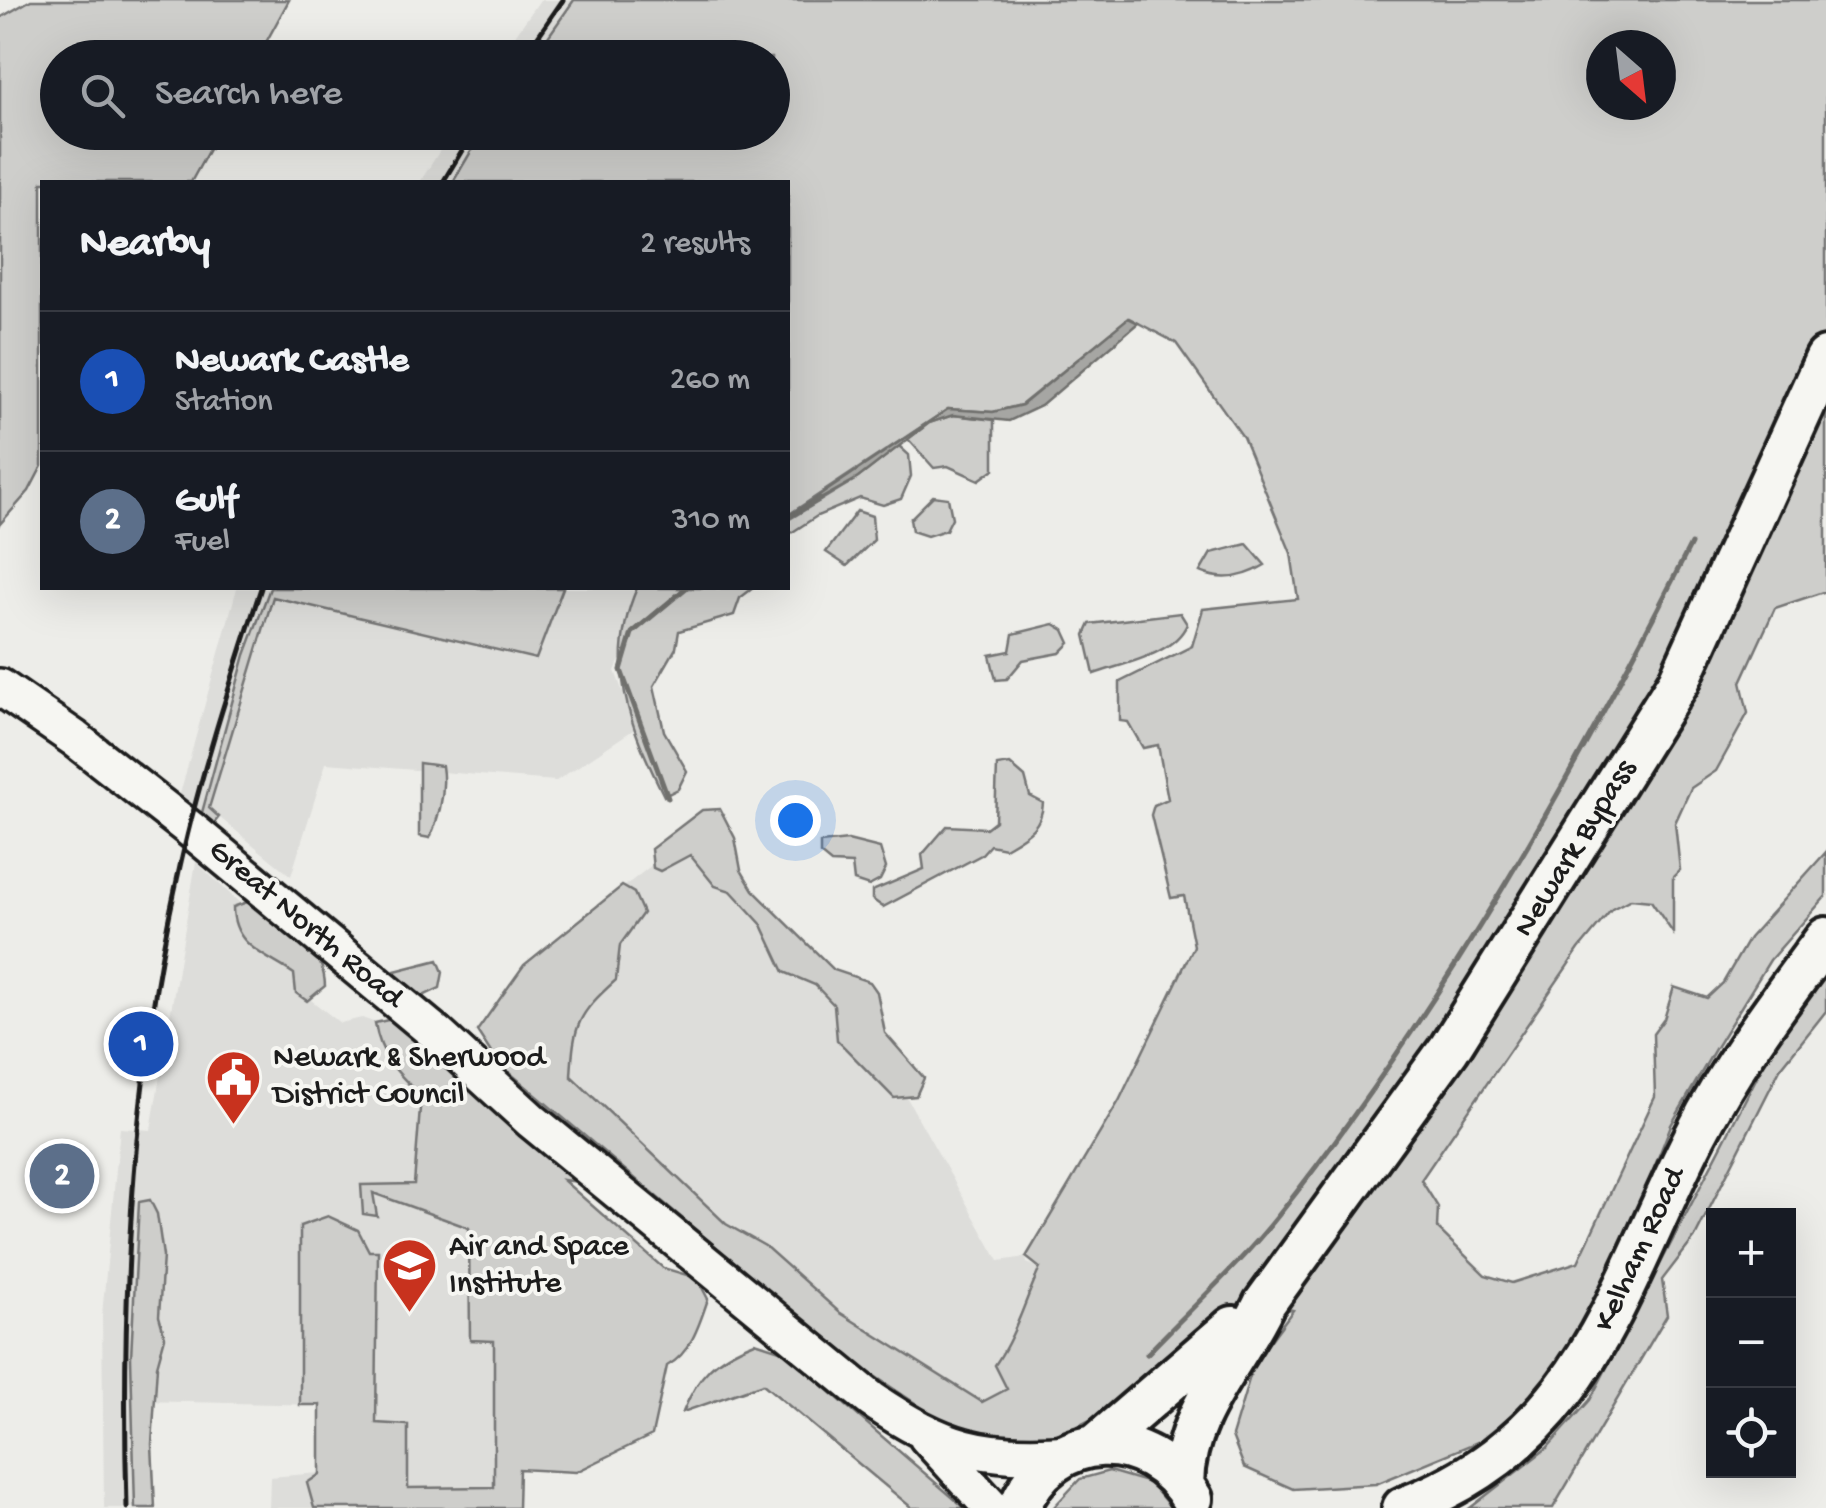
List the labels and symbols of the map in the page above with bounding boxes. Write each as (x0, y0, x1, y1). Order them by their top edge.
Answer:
north arrow (1586, 30, 1676, 120)
street label: Newark Bypass (1506, 752, 1646, 945)
your location (770, 795, 821, 846)
street label: Great North Road (200, 832, 412, 1019)
pin: 1 (108, 1006, 174, 1082)
place label: Newark & Sherwood District Council (271, 1040, 547, 1115)
public building icon: Newark & Sherwood District Council (204, 1047, 264, 1126)
pin: 2 (30, 1138, 94, 1214)
street label: Kelham Road (1587, 1160, 1696, 1338)
place label: Air and Space Institute (449, 1229, 629, 1304)
school or university icon: Air and Space Institute (380, 1236, 440, 1315)

